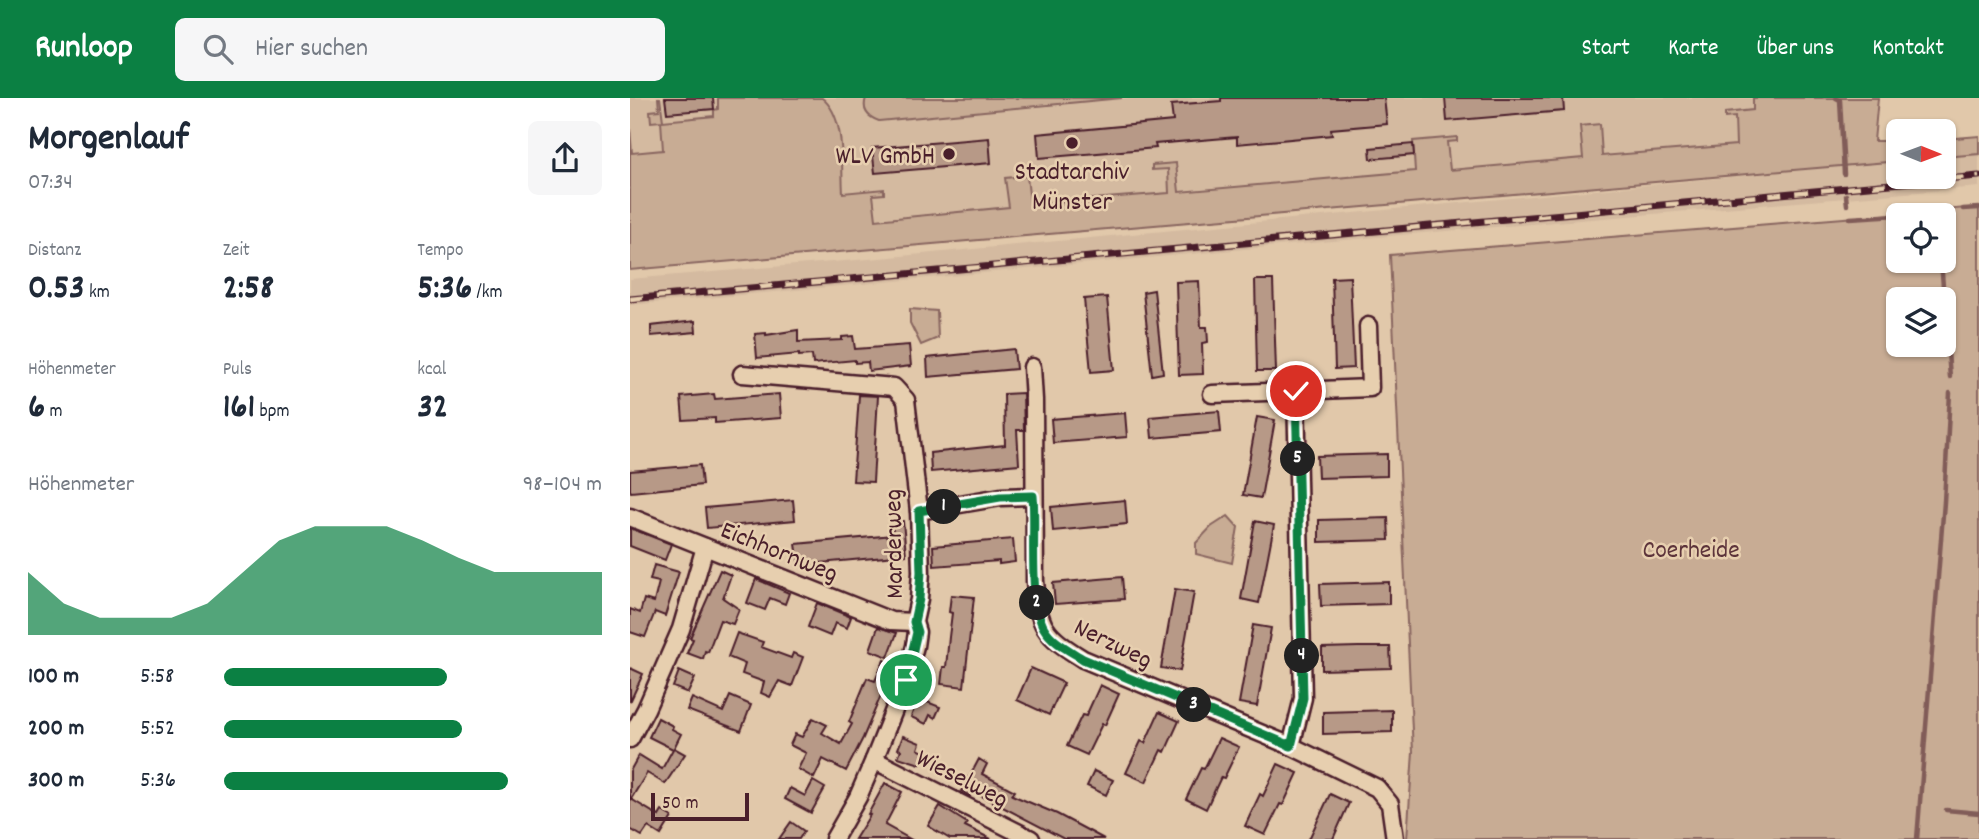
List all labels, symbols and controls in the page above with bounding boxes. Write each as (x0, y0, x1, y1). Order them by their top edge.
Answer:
search box (175, 18, 665, 81)
text: Runloop (35, 26, 133, 73)
icon: search (199, 30, 237, 68)
text: Hier suchen (255, 31, 368, 68)
text: Start (1581, 32, 1630, 66)
text: Karte (1668, 32, 1719, 66)
text: Über uns (1757, 32, 1834, 66)
text: Kontakt (1872, 32, 1944, 66)
text: Morgenlauf (28, 113, 189, 168)
north arrow (1886, 119, 1956, 189)
map controls (1886, 119, 1956, 357)
button: share (528, 121, 602, 195)
marker: Stadtarchiv Münster (1064, 135, 1080, 151)
place label: WLV GmbH (835, 139, 935, 176)
marker: WLV GmbH (941, 146, 957, 162)
place label: Stadtarchiv Münster (1015, 155, 1130, 222)
text: 07:34 (28, 167, 73, 200)
button: locate (1886, 203, 1956, 273)
text: Distanz (28, 238, 81, 265)
text: Zeit (223, 238, 250, 265)
text: Tempo (417, 238, 464, 265)
text: 0.53 (28, 265, 85, 315)
text: 2:58 (223, 265, 274, 315)
text: 5:36 (417, 265, 472, 315)
text: km (85, 280, 110, 307)
text: /km (472, 280, 503, 307)
button: layers (1886, 287, 1956, 357)
text: Höhenmeter (28, 357, 116, 384)
text: Puls (223, 357, 252, 384)
text: kcal (417, 357, 446, 384)
pin (1266, 361, 1326, 421)
icon: check (1277, 372, 1315, 410)
text: 6 (28, 384, 45, 434)
text: 161 (223, 384, 255, 434)
text: 32 (417, 384, 448, 434)
text: m (45, 399, 63, 426)
text: bpm (255, 399, 290, 426)
pin: 5 (1280, 442, 1316, 476)
text: 5 (1293, 445, 1302, 472)
text: Höhenmeter (28, 469, 134, 502)
text: 98–104 m (523, 469, 602, 502)
street label: Marderweg (876, 489, 915, 599)
pin: 1 (926, 490, 962, 524)
text: 1 (941, 493, 946, 520)
street label: Eichhornweg (714, 513, 843, 594)
park label: Coerheide (1642, 533, 1740, 570)
pin: 2 (1020, 586, 1054, 620)
text: 2 (1032, 589, 1041, 616)
street label: Nerzweg (1067, 610, 1158, 680)
pin: 4 (1284, 638, 1320, 674)
text: 4 (1298, 642, 1305, 669)
pin (876, 650, 936, 710)
text: 100 m (28, 661, 79, 694)
text: 5:58 (140, 661, 174, 694)
icon: arrive (887, 661, 925, 699)
pin: 3 (1176, 688, 1212, 722)
text: 3 (1189, 691, 1198, 718)
text: 200 m (28, 713, 84, 746)
text: 5:52 (140, 713, 175, 746)
street label: Wieselweg (909, 741, 1014, 819)
text: 300 m (28, 765, 84, 798)
text: 5:36 (140, 765, 176, 798)
scale bar (651, 790, 749, 822)
text: 50 m (662, 791, 699, 818)

